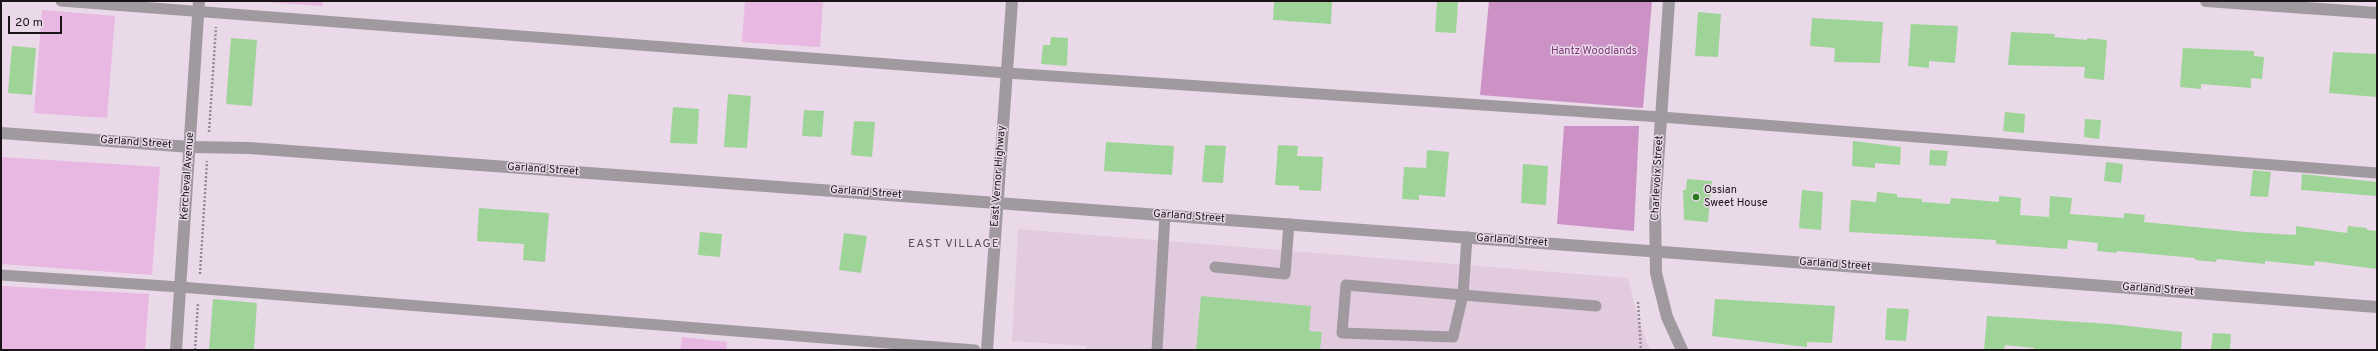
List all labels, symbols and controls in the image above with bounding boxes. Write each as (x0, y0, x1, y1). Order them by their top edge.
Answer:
scale bar (10, 8, 64, 34)
text: 20 m (15, 15, 43, 31)
park label: Hantz Woodlands (1551, 45, 1637, 59)
street label: East Vernor Highway (989, 125, 1009, 227)
street label: Kercheval Avenue (178, 132, 198, 220)
street label: Garland Street (100, 134, 172, 152)
street label: Charlevoix Street (1649, 135, 1667, 221)
street label: Garland Street (507, 161, 579, 179)
street label: Garland Street (830, 184, 902, 202)
place label: Ossian Sweet House (1704, 184, 1768, 210)
marker: Ossian Sweet House (1691, 192, 1701, 202)
street label: Garland Street (1153, 208, 1225, 226)
street label: Garland Street (1476, 232, 1548, 250)
district label: EAST VILLAGE (908, 238, 1000, 252)
street label: Garland Street (1799, 256, 1871, 274)
street label: Garland Street (2122, 281, 2194, 299)

